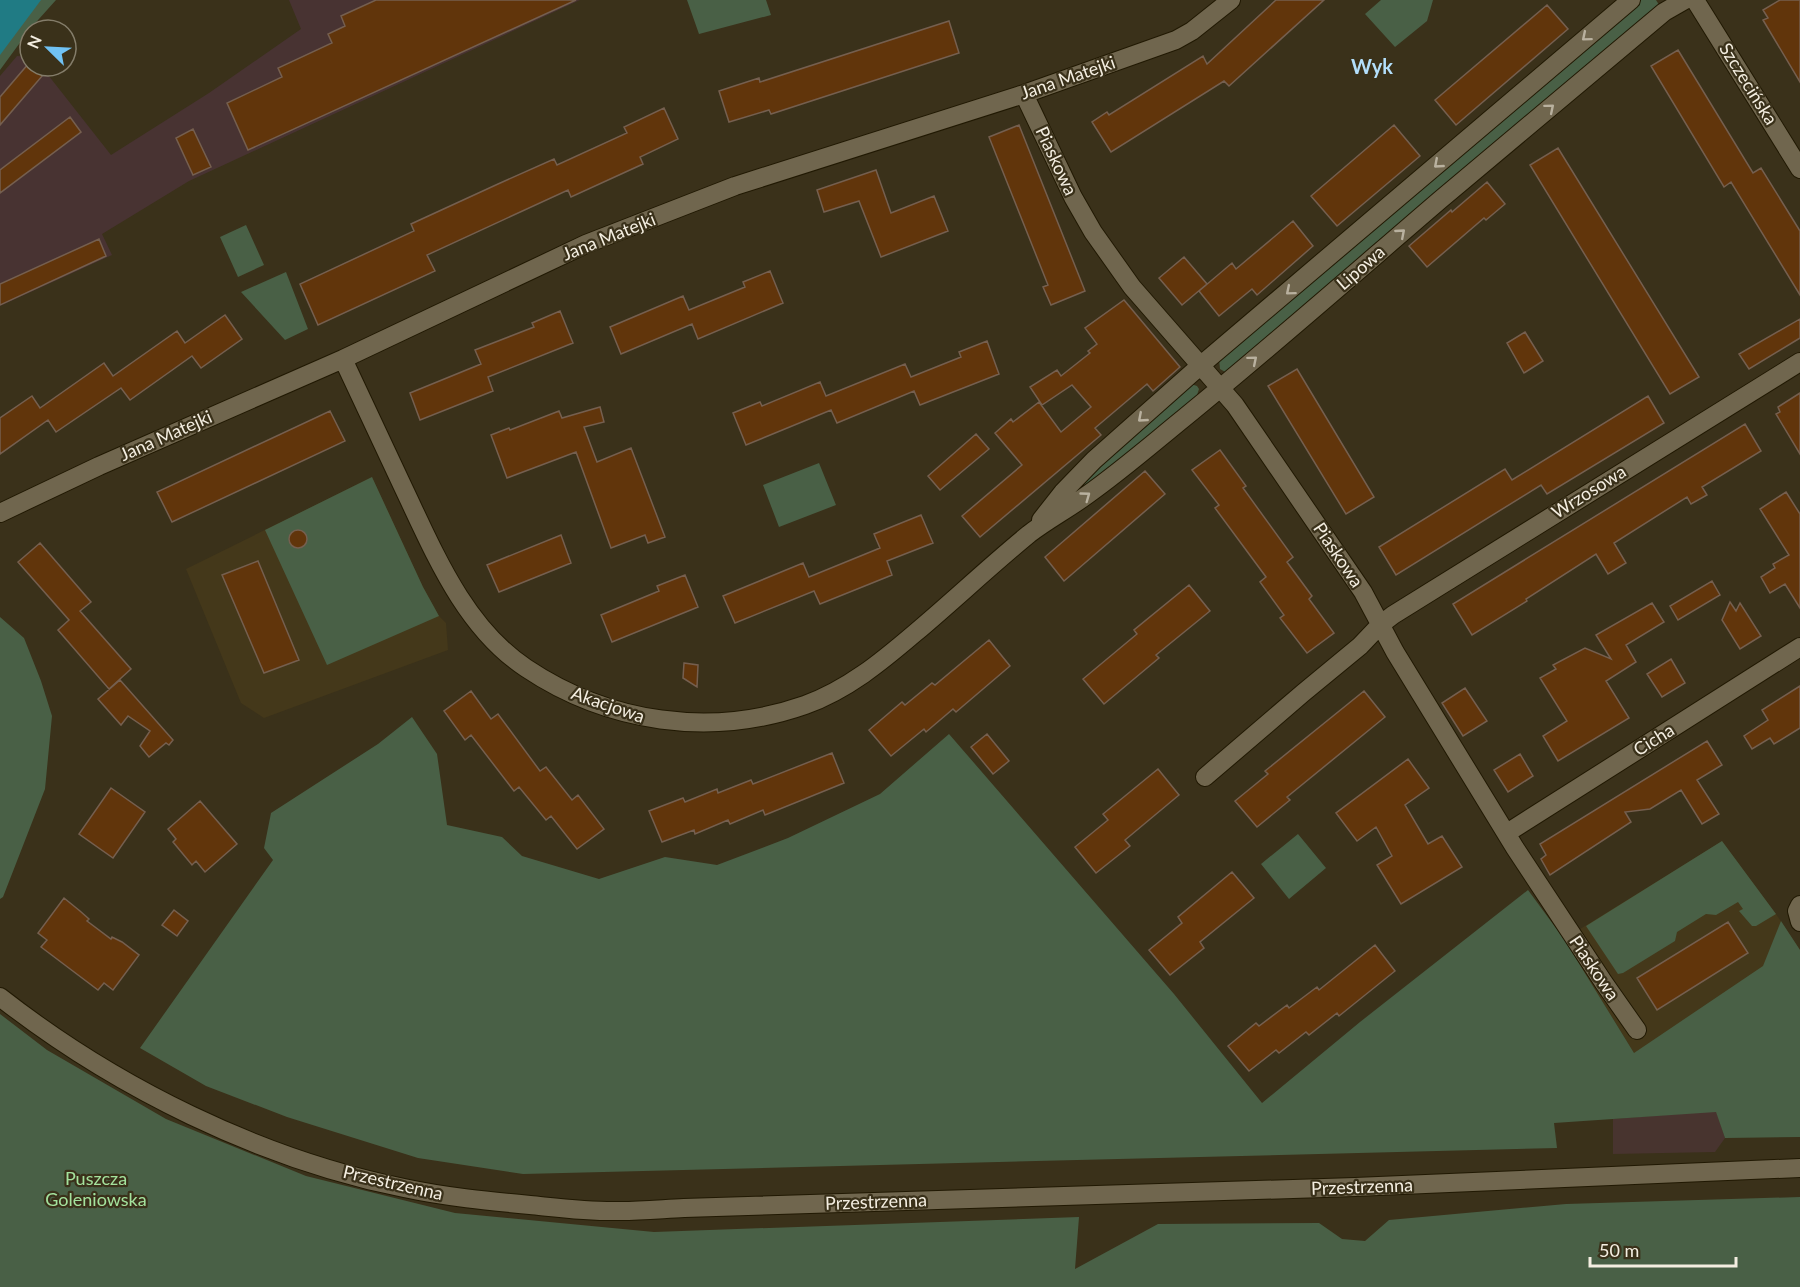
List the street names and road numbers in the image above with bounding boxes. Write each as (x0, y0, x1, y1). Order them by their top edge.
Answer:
street label: Szczecińska (1715, 38, 1783, 128)
street label: Jana Matejki (1017, 51, 1118, 104)
street label: Piaskowa (1031, 123, 1082, 199)
street label: Jana Matejki (559, 207, 659, 265)
street label: Lipowa (1332, 240, 1389, 294)
street label: Jana Matejki (116, 405, 215, 465)
street label: Wrzosowa (1547, 460, 1630, 523)
street label: Piaskowa (1309, 518, 1368, 591)
street label: Akacjowa (569, 681, 648, 727)
street label: Cicha (1629, 718, 1678, 760)
street label: Piaskowa (1565, 931, 1624, 1004)
street label: Przestrzenna (341, 1160, 445, 1204)
street label: Przestrzenna (1311, 1173, 1413, 1199)
street label: Przestrzenna (825, 1188, 927, 1214)

